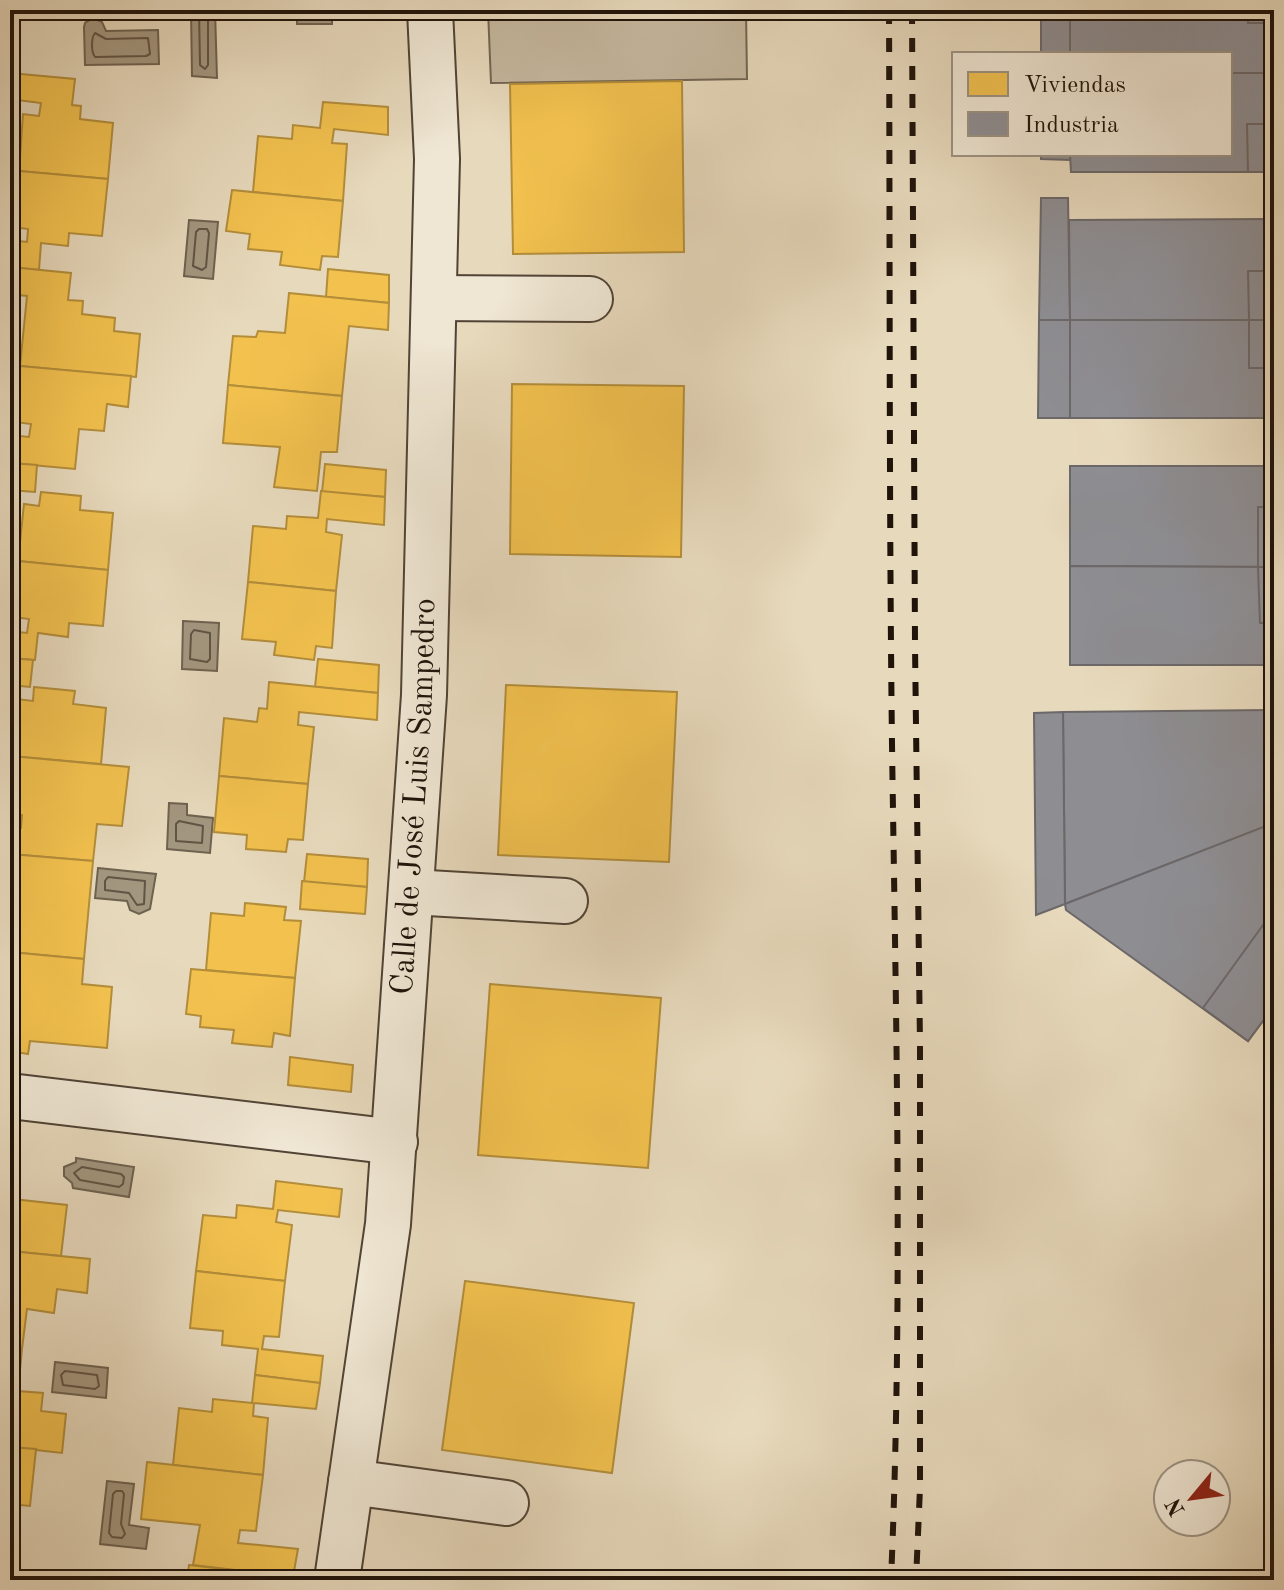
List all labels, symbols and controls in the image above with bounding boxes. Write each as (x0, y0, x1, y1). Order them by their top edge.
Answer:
legend (952, 52, 1232, 156)
text: Viviendas (1024, 74, 1126, 98)
text: Industria (1024, 114, 1119, 138)
street label: Calle de José Luis Sampedro (388, 598, 442, 996)
north arrow (1152, 1458, 1232, 1538)
text: N (1162, 1494, 1190, 1519)

